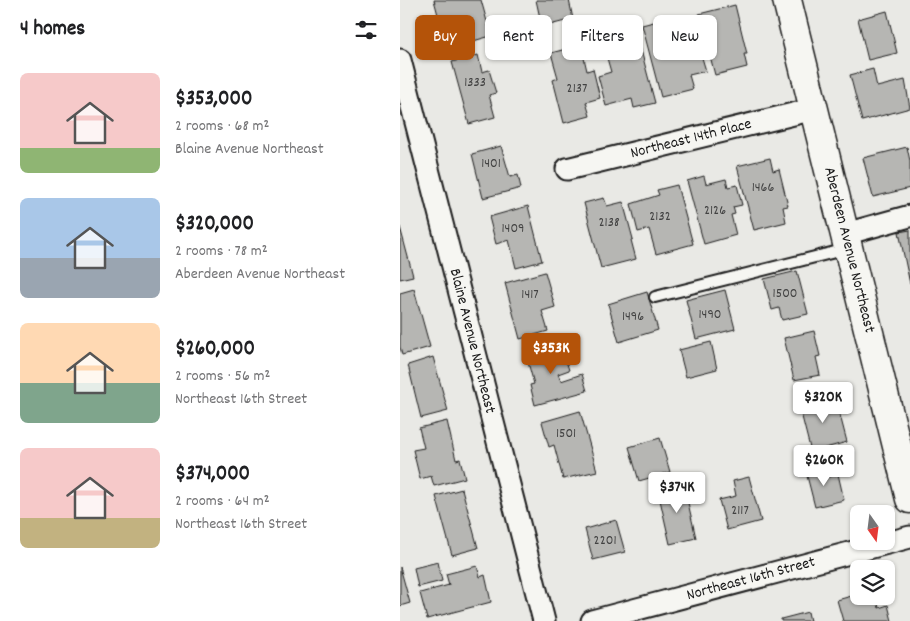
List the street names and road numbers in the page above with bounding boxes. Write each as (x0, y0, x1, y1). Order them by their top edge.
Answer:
street label: Northeast 14th Place (628, 113, 754, 165)
street label: Aberdeen Avenue Northeast (817, 165, 881, 335)
street label: Blaine Avenue Northeast (443, 266, 501, 416)
street label: Northeast 16th Street (684, 551, 818, 607)

